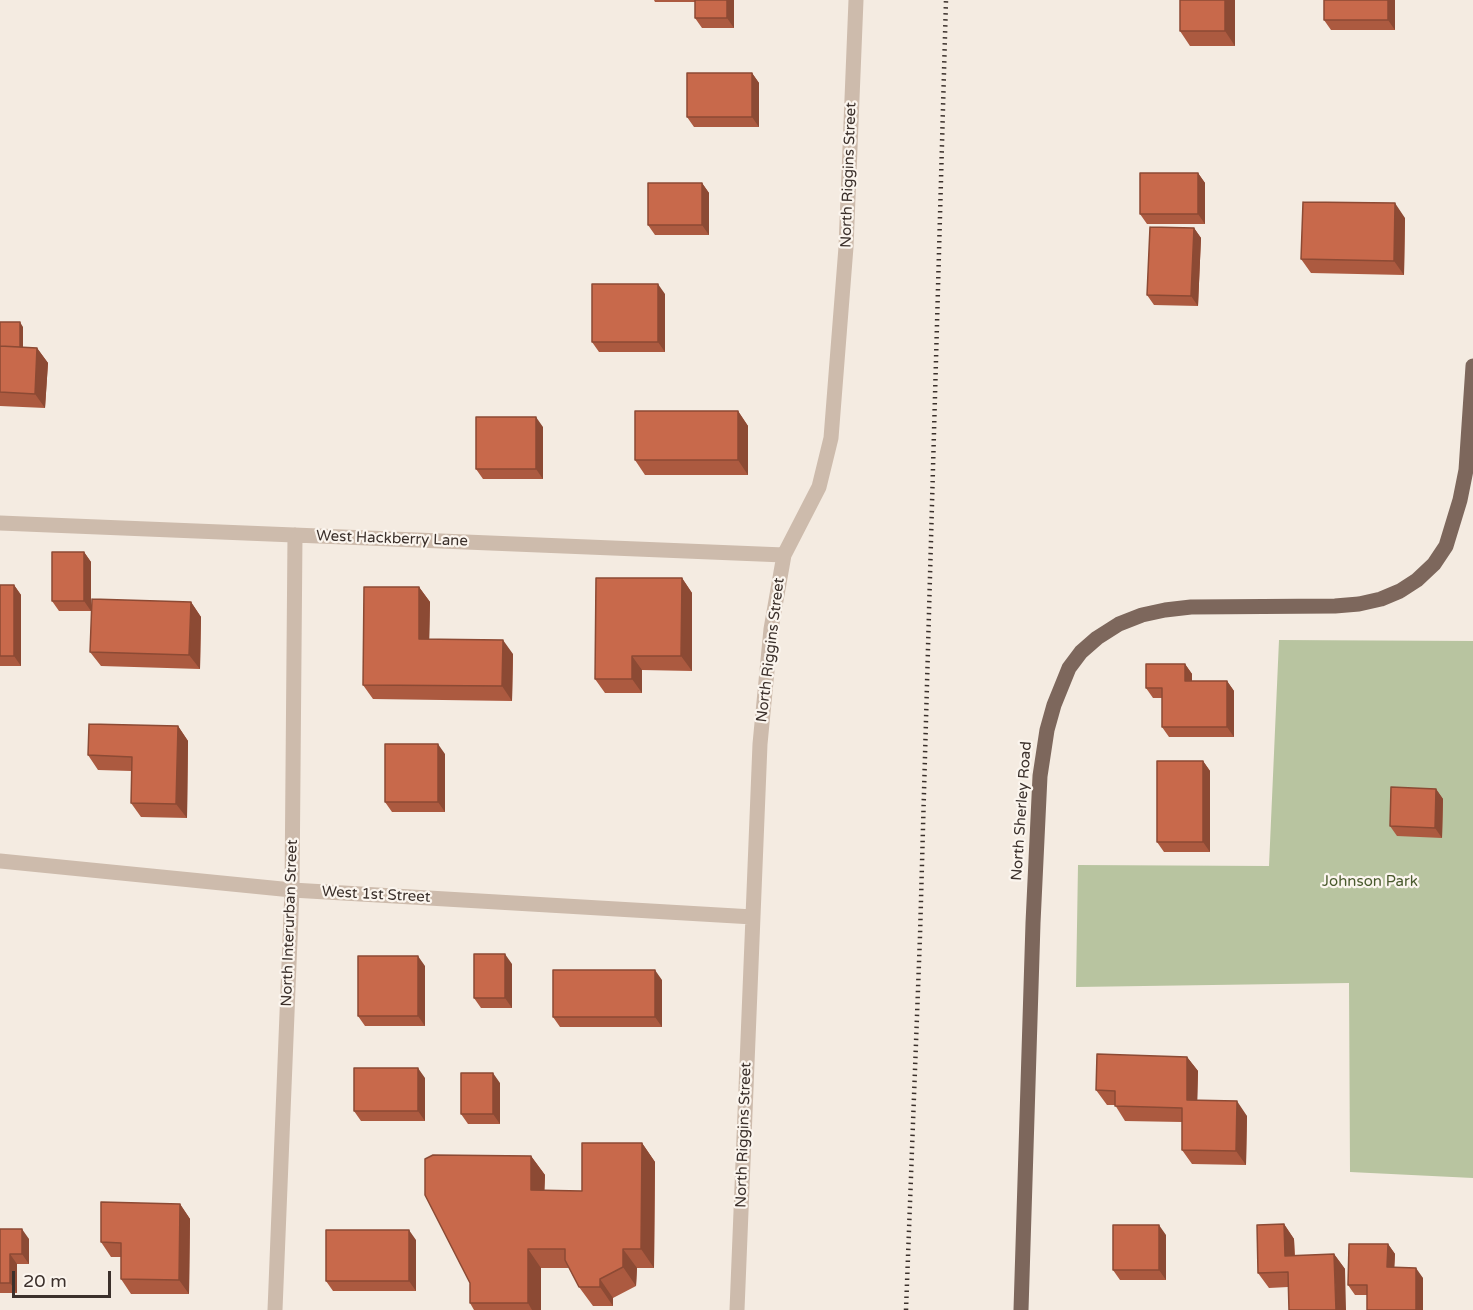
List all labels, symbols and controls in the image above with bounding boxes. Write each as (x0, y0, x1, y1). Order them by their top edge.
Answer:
street label: North Riggins Street (837, 102, 861, 248)
street label: West Hackberry Lane (316, 527, 468, 551)
street label: North Riggins Street (753, 577, 789, 723)
street label: North Sherley Road (1008, 741, 1036, 881)
street label: North Interurban Street (278, 839, 302, 1007)
park label: Johnson Park (1322, 873, 1418, 891)
street label: West 1st Street (321, 883, 431, 907)
street label: North Riggins Street (732, 1062, 756, 1208)
scale bar (15, 1259, 114, 1297)
text: 20 m (23, 1270, 67, 1292)

